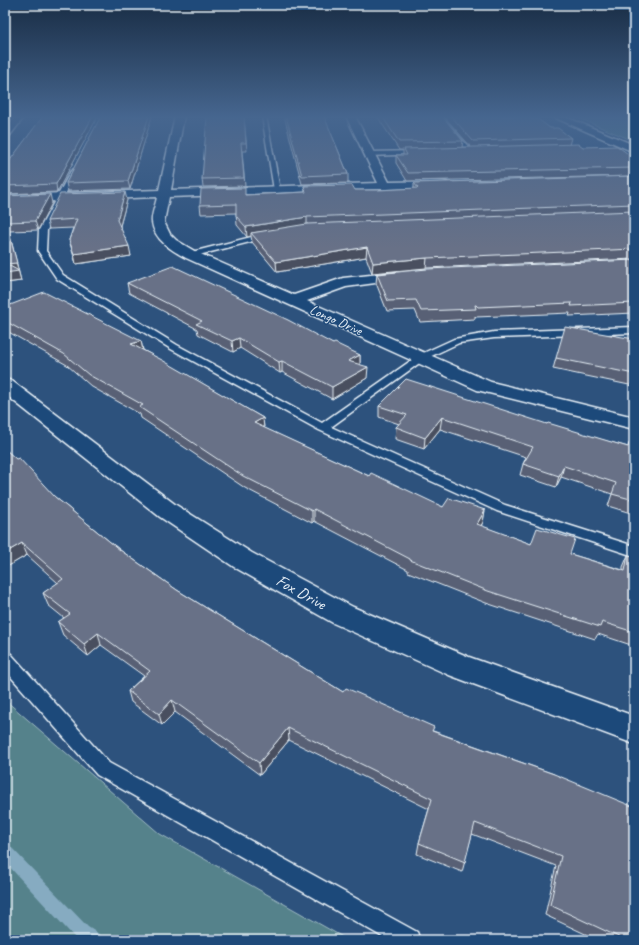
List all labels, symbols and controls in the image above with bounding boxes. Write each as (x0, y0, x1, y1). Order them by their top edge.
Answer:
street label: Longo Drive (307, 301, 366, 340)
street label: Fox Drive (272, 570, 331, 615)

